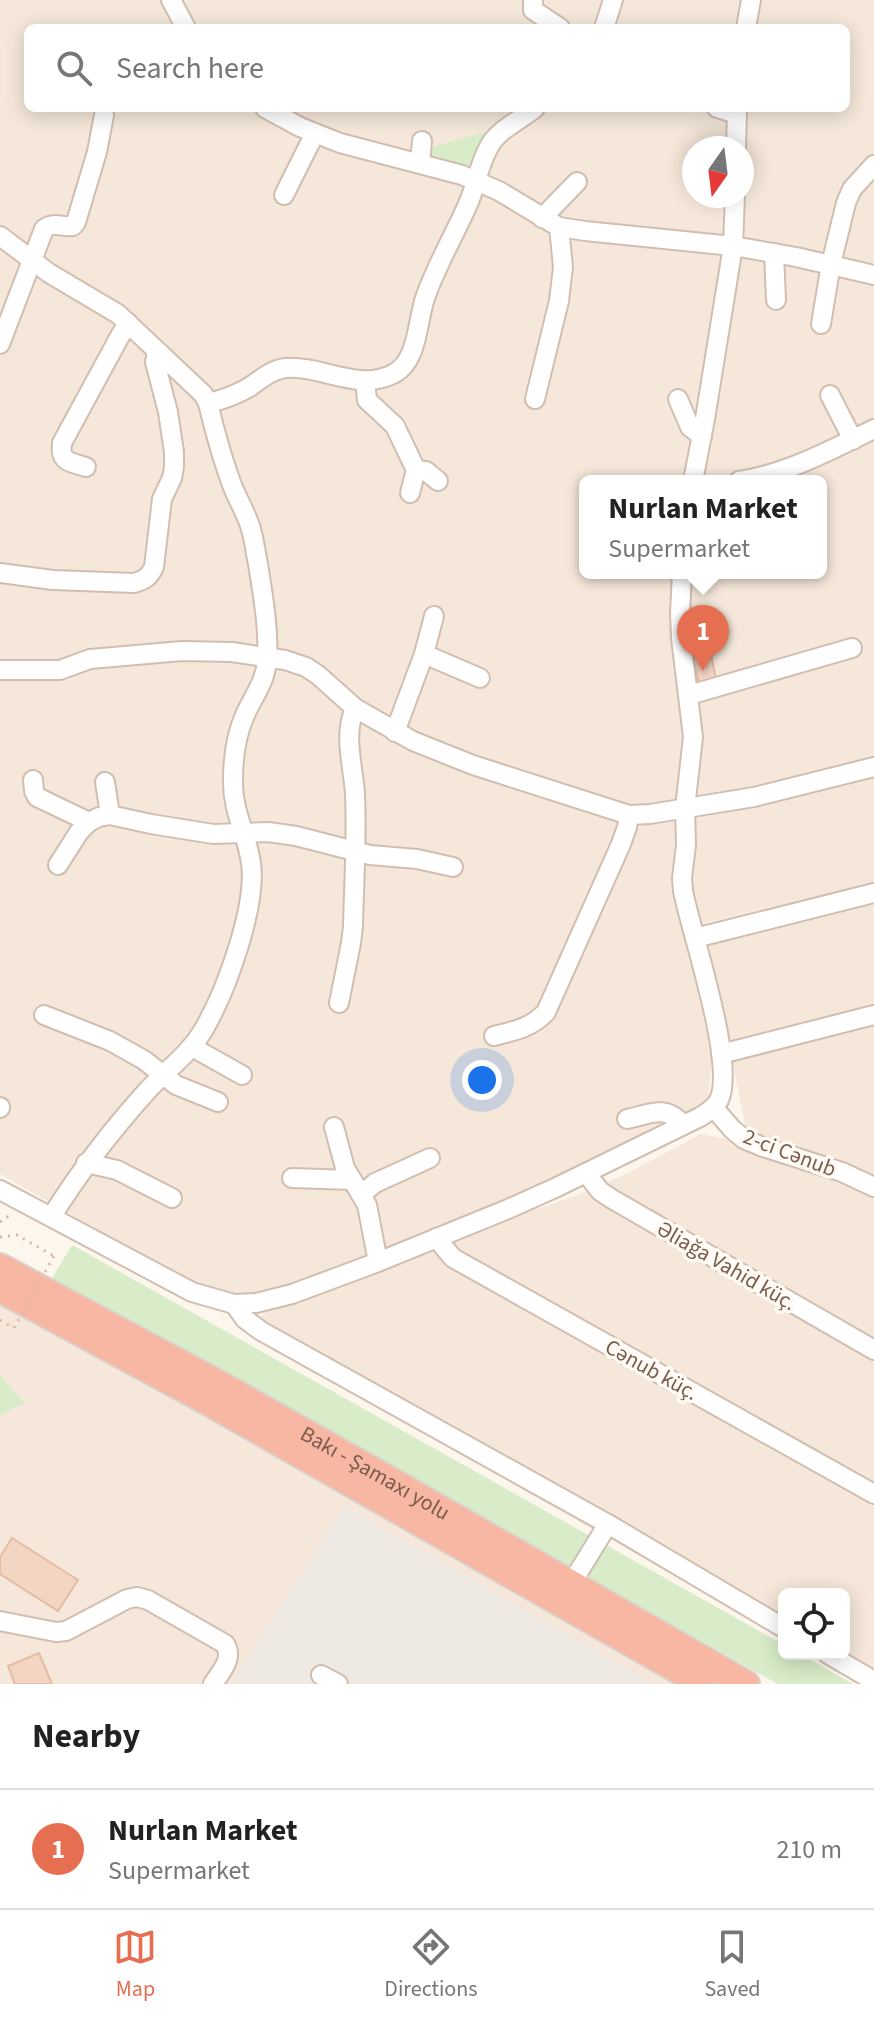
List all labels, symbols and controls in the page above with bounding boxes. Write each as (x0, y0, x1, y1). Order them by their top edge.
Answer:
search box (24, 24, 850, 112)
icon: search (52, 46, 96, 90)
text: Search here (116, 47, 264, 90)
north arrow (682, 136, 754, 208)
popup (579, 475, 827, 579)
text: Nurlan Market (608, 487, 798, 530)
text: Supermarket (608, 530, 750, 567)
pin: 1 (677, 605, 729, 671)
your location (462, 1060, 502, 1100)
street label: 2-ci Cənub (739, 1121, 841, 1185)
street label: Əliağa Vahid küç. (651, 1213, 802, 1319)
street label: Cənub küç. (599, 1331, 704, 1409)
street label: Bakı - Şamaxı yolu (294, 1418, 456, 1528)
map controls (778, 1588, 850, 1660)
button: locate (778, 1588, 850, 1660)
text: Nearby (32, 1712, 140, 1761)
text: Nurlan Market (108, 1809, 297, 1852)
text: 1 (51, 1831, 65, 1868)
text: 210 m (776, 1831, 842, 1868)
text: Supermarket (108, 1852, 250, 1889)
tab: Map (113, 1925, 157, 2005)
tab: Directions (384, 1925, 477, 2005)
tab: Saved (704, 1925, 761, 2005)

